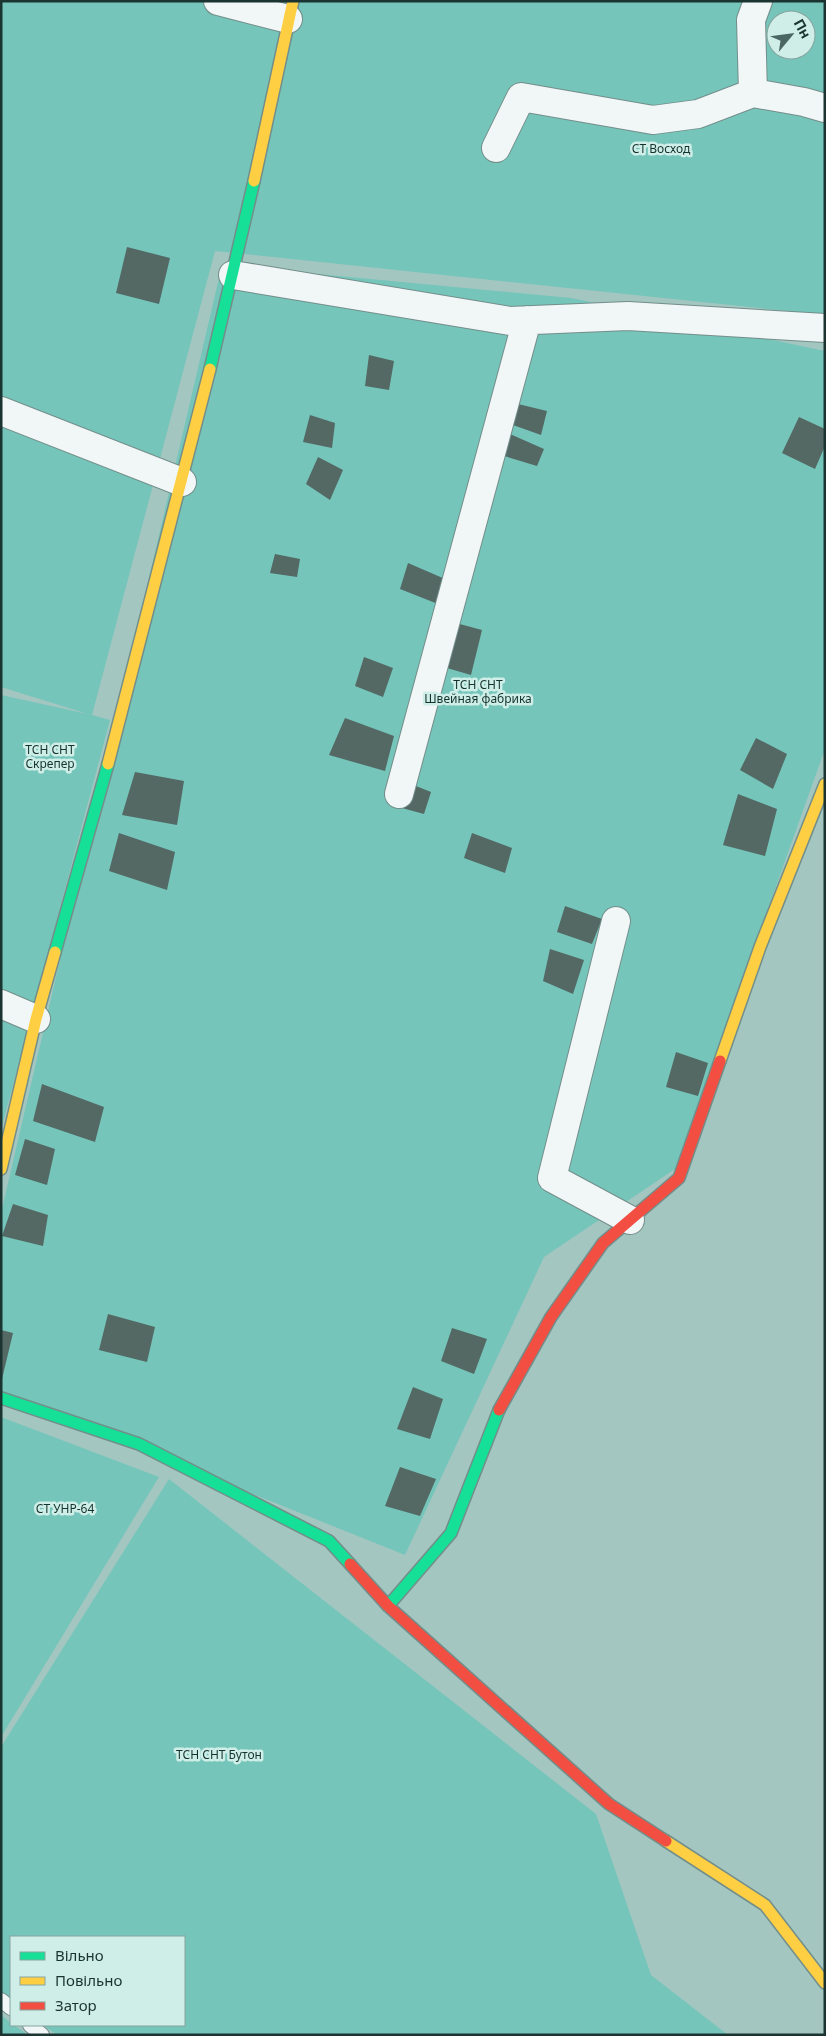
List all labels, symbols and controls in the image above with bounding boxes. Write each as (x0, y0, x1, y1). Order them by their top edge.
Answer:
north arrow (766, 10, 816, 60)
text: Пн (790, 15, 816, 42)
park label: СТ Восход (632, 140, 691, 157)
park label: ТСН СНТ Швейная фабрика (424, 676, 532, 707)
park label: ТСН СНТ Скрепер (25, 741, 75, 772)
park label: СТ УНР-64 (36, 1500, 94, 1517)
park label: ТСН СНТ Бутон (176, 1746, 262, 1763)
legend (10, 1936, 185, 2026)
text: Вільно (55, 1945, 104, 1965)
text: Повільно (55, 1970, 122, 1990)
text: Затор (55, 1995, 97, 2015)

